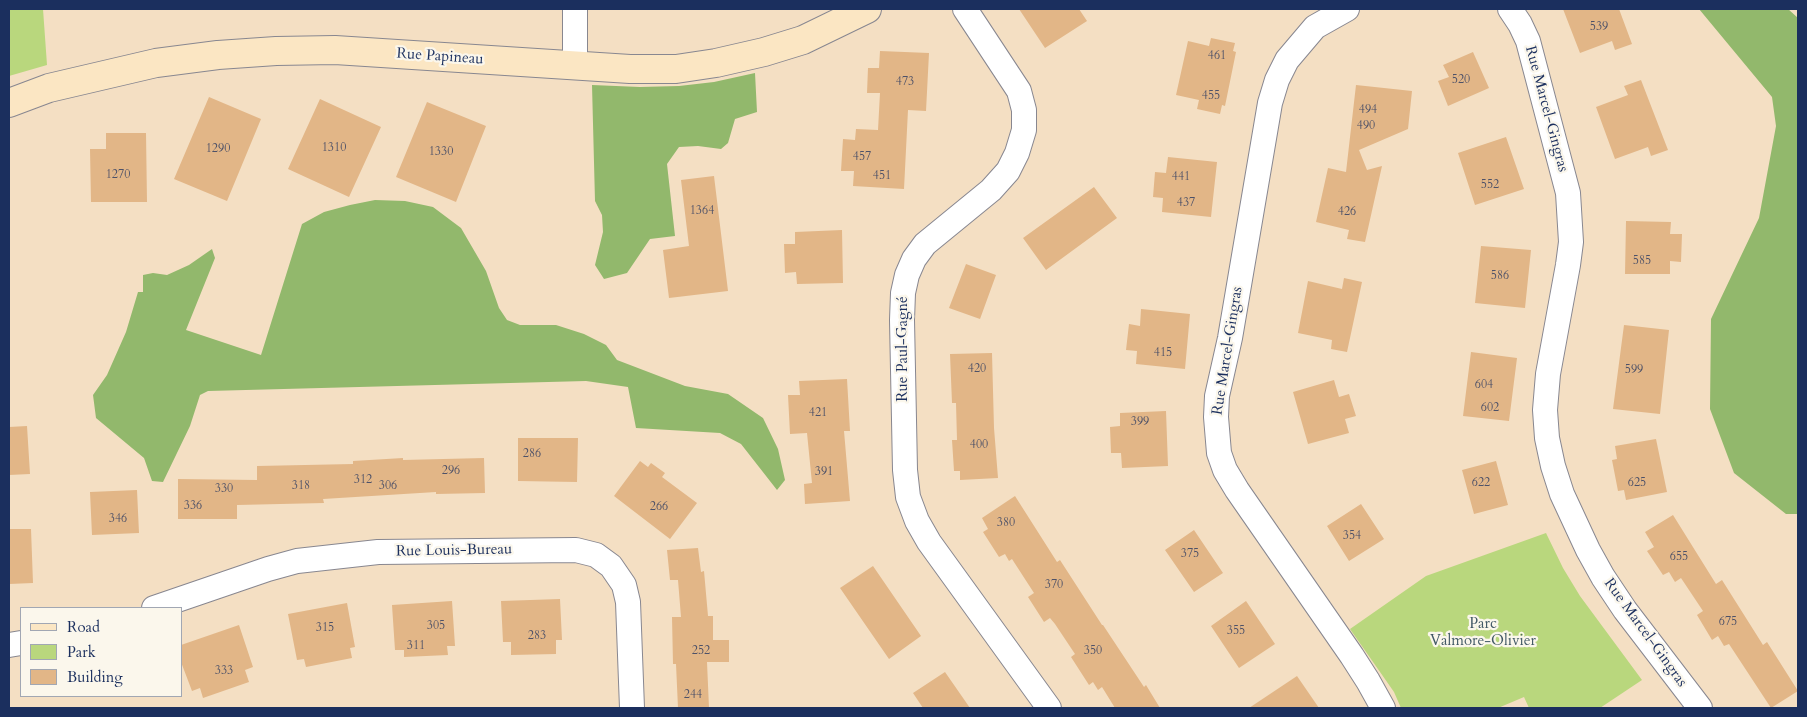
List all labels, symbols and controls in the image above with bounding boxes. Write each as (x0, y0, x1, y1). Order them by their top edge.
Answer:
house number: 539 (1590, 20, 1608, 34)
street label: Rue Marcel-Gingras (1521, 44, 1571, 174)
street label: Rue Papineau (396, 45, 484, 69)
house number: 461 (1208, 49, 1226, 63)
house number: 520 (1452, 73, 1470, 87)
house number: 473 (896, 75, 914, 89)
house number: 455 (1202, 89, 1220, 103)
house number: 494 (1359, 103, 1377, 117)
house number: 490 (1357, 119, 1375, 133)
house number: 1310 (322, 141, 346, 155)
house number: 1290 (206, 142, 230, 156)
house number: 1330 (429, 145, 453, 159)
house number: 457 (853, 150, 871, 164)
house number: 1270 (106, 168, 130, 182)
house number: 451 (873, 169, 891, 183)
house number: 441 (1172, 170, 1190, 184)
house number: 552 (1481, 178, 1499, 192)
house number: 437 (1177, 196, 1195, 210)
house number: 1364 (690, 204, 714, 218)
house number: 426 (1338, 205, 1356, 219)
house number: 585 (1633, 254, 1651, 268)
house number: 586 (1491, 269, 1509, 283)
street label: Rue Marcel-Gingras (1209, 286, 1247, 416)
street label: Rue Paul-Gagné (895, 296, 913, 402)
house number: 415 (1154, 346, 1172, 360)
house number: 420 (968, 362, 986, 376)
house number: 599 (1625, 363, 1643, 377)
house number: 604 (1475, 378, 1493, 392)
house number: 602 (1481, 401, 1499, 415)
house number: 421 (809, 406, 827, 420)
house number: 399 (1131, 415, 1149, 429)
house number: 400 (970, 438, 988, 452)
house number: 286 (523, 447, 541, 461)
house number: 296 (442, 464, 460, 478)
house number: 391 (815, 465, 833, 479)
house number: 312 (354, 473, 372, 487)
house number: 622 (1472, 476, 1490, 490)
house number: 625 (1628, 476, 1646, 490)
house number: 318 (292, 479, 310, 493)
house number: 306 (379, 479, 397, 493)
house number: 330 (215, 482, 233, 496)
house number: 336 (184, 499, 202, 513)
house number: 266 (650, 500, 668, 514)
house number: 346 (109, 512, 127, 526)
house number: 380 (997, 516, 1015, 530)
house number: 354 (1343, 529, 1361, 543)
street label: Rue Louis-Bureau (396, 541, 512, 561)
house number: 375 (1181, 547, 1199, 561)
house number: 655 (1670, 550, 1688, 564)
street label: Rue Marcel-Gingras (1600, 575, 1690, 691)
house number: 370 (1045, 578, 1063, 592)
legend (20, 607, 182, 697)
house number: 675 (1719, 615, 1737, 629)
park label: Parc Valmore-Olivier (1430, 616, 1536, 651)
text: Road (67, 617, 100, 637)
house number: 305 (427, 619, 445, 633)
house number: 315 (316, 621, 334, 635)
house number: 355 (1227, 624, 1245, 638)
house number: 283 (528, 629, 546, 643)
house number: 311 (407, 639, 425, 653)
text: Park (67, 642, 96, 662)
house number: 252 (692, 644, 710, 658)
house number: 350 (1084, 644, 1102, 658)
house number: 333 (215, 664, 233, 678)
text: Building (67, 667, 123, 687)
house number: 244 (684, 688, 702, 702)

